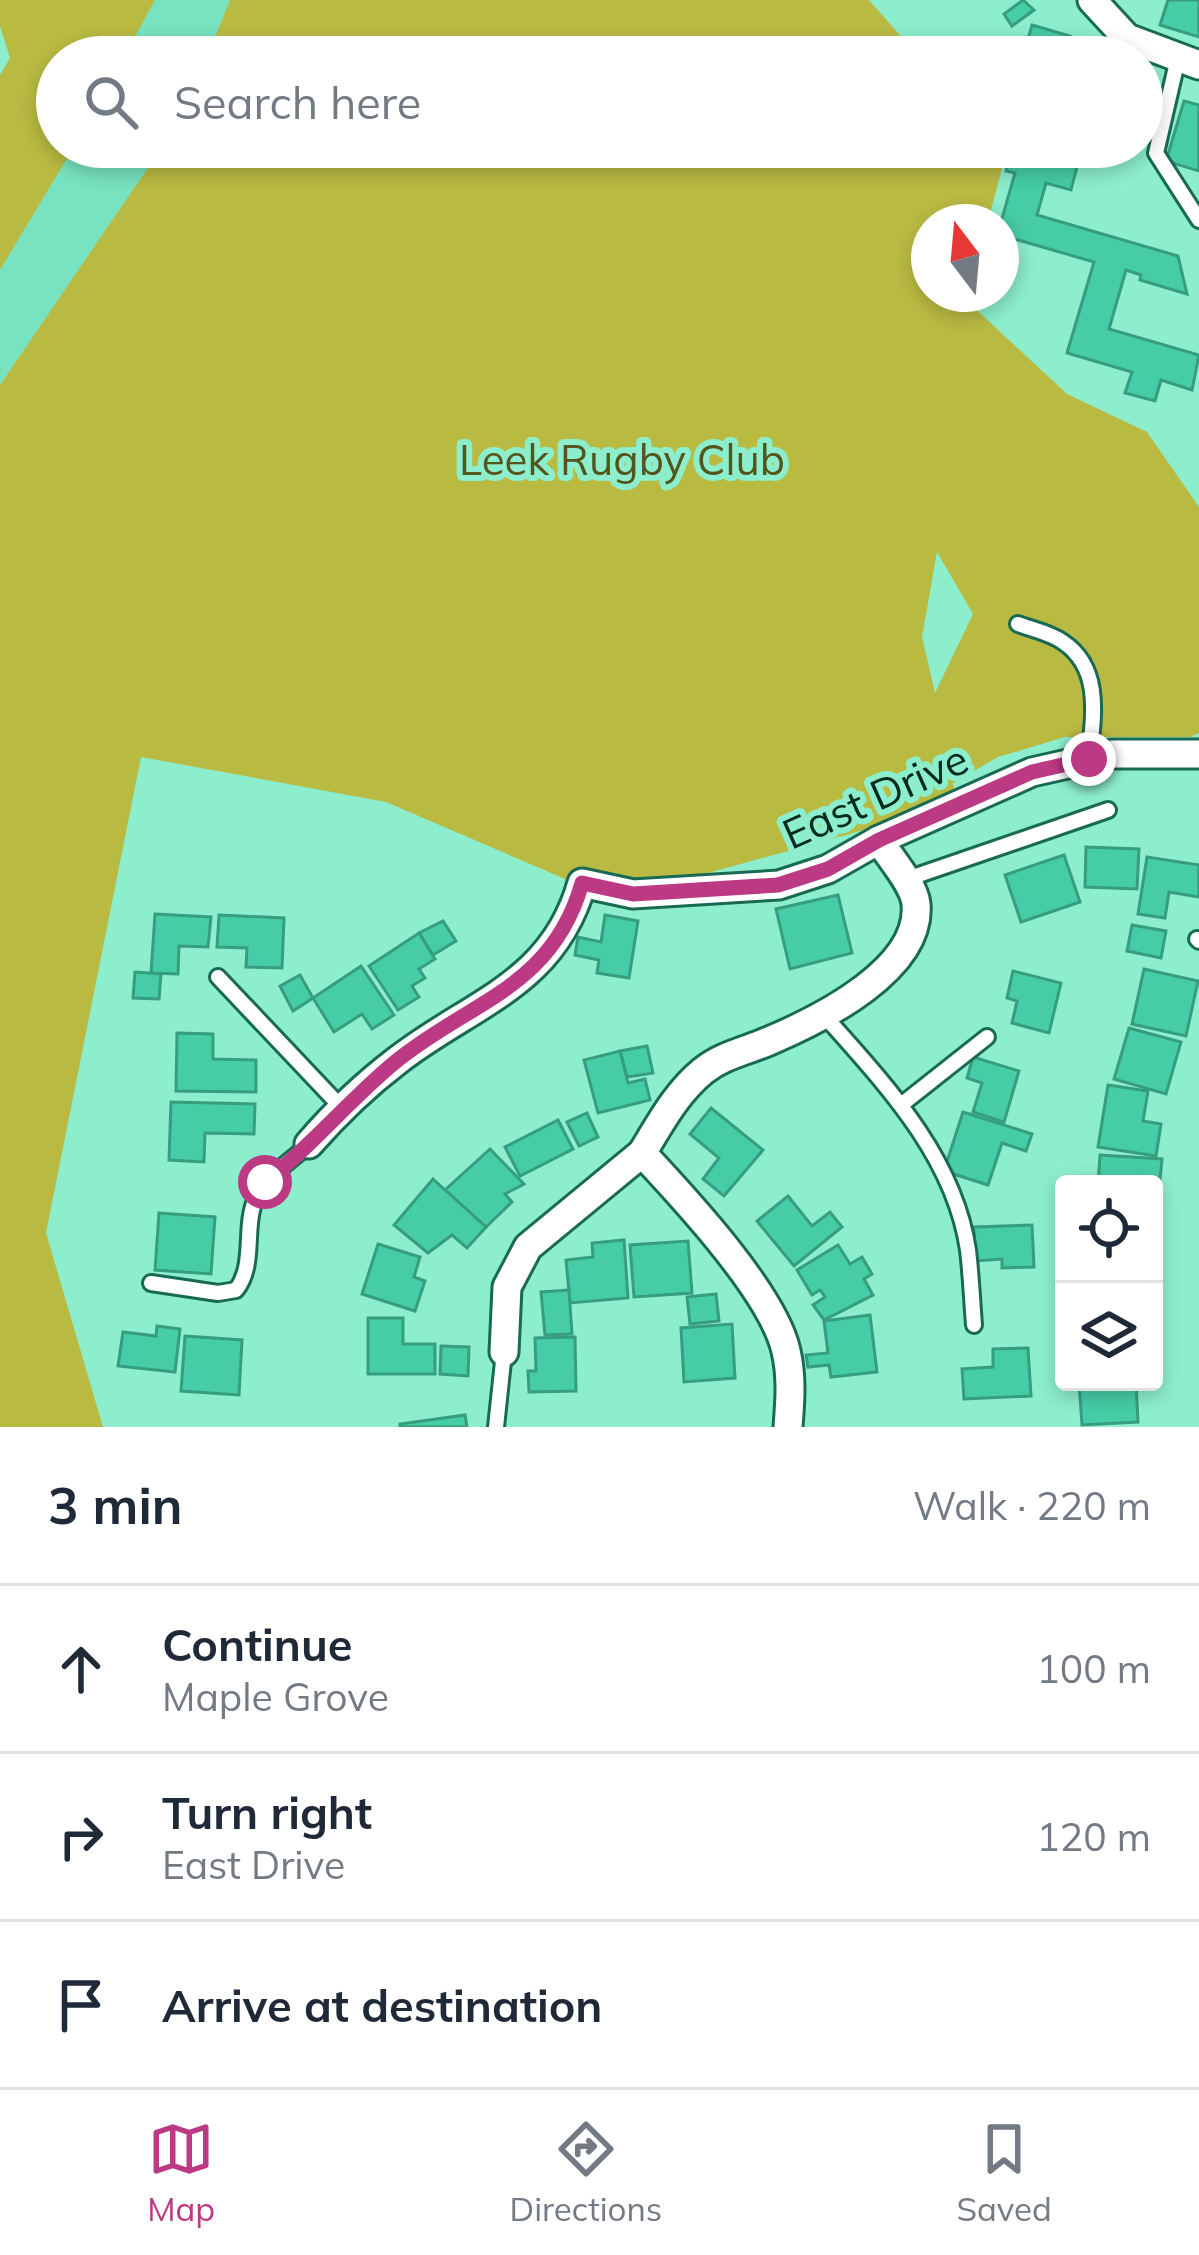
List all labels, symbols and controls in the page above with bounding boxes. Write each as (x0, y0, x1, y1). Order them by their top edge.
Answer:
search box (36, 36, 1163, 168)
icon: search (78, 69, 144, 135)
text: Search here (174, 74, 421, 130)
north arrow (911, 204, 1019, 312)
park label: Leek Rugby Club (459, 433, 785, 486)
street label: East Drive (774, 732, 976, 860)
route end (1062, 732, 1116, 786)
route start (238, 1155, 292, 1209)
map controls (1055, 1175, 1163, 1391)
button: locate (1055, 1175, 1163, 1283)
button: layers (1055, 1283, 1163, 1391)
text: 3 min (48, 1473, 183, 1537)
text: Walk · 220 m (913, 1481, 1151, 1530)
text: Continue (162, 1616, 352, 1672)
icon: ahead (48, 1636, 114, 1702)
text: 100 m (1036, 1644, 1151, 1693)
text: Maple Grove (162, 1672, 389, 1721)
text: Turn right (162, 1784, 372, 1840)
icon: right (48, 1804, 114, 1870)
text: 120 m (1036, 1812, 1151, 1861)
text: East Drive (162, 1840, 345, 1889)
icon: arrive (48, 1972, 114, 2038)
text: Arrive at destination (162, 1977, 602, 2033)
tab: Map (147, 2116, 215, 2229)
tab: Directions (510, 2116, 662, 2229)
tab: Saved (957, 2116, 1052, 2229)

